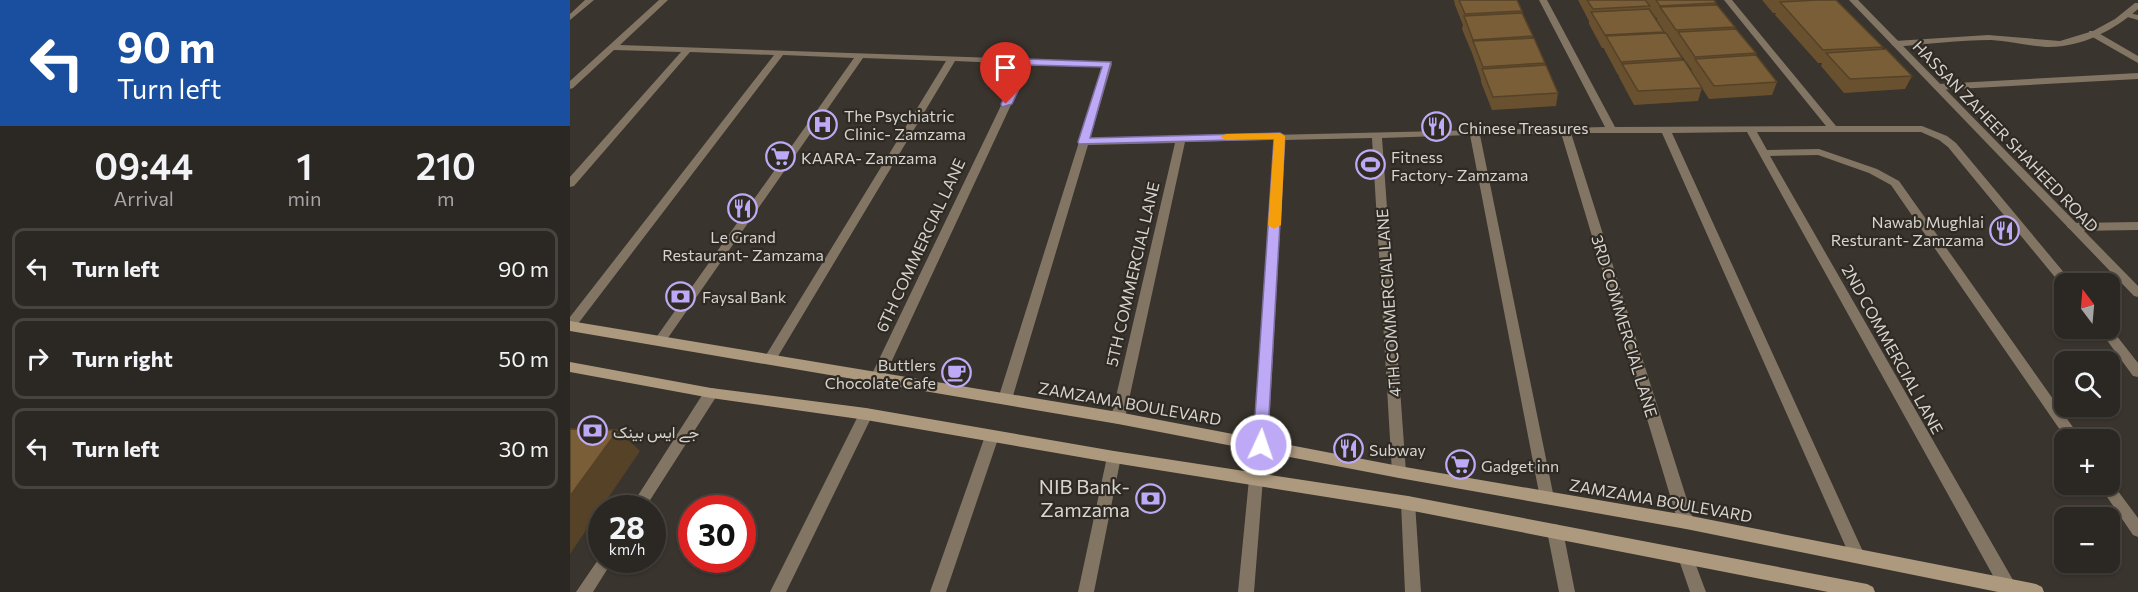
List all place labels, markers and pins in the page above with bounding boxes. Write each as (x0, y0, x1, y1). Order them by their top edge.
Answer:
pin (980, 42, 1031, 104)
place label: The Psychiatric Clinic- Zamzama (844, 106, 966, 143)
hospital icon: The Psychiatric Clinic- Zamzama (807, 108, 839, 140)
restaurant icon: Chinese Treasures (1421, 111, 1453, 143)
place label: Chinese Treasures (1458, 118, 1589, 137)
supermarket icon: KAARA- Zamzama (764, 141, 796, 173)
place label: Fitness Factory- Zamzama (1391, 147, 1528, 184)
place label: KAARA- Zamzama (801, 148, 937, 167)
sports icon: Fitness Factory- Zamzama (1354, 149, 1386, 181)
restaurant icon: Le Grand Restaurant- Zamzama (727, 192, 759, 224)
place label: Nawab Mughlai Resturant- Zamzama (1831, 212, 1984, 249)
restaurant icon: Nawab Mughlai Resturant- Zamzama (1989, 214, 2021, 246)
place label: Le Grand Restaurant- Zamzama (662, 227, 824, 264)
bank icon: Faysal Bank (665, 280, 697, 312)
place label: Faysal Bank (702, 287, 787, 306)
place label: Buttlers Chocolate Cafe (825, 355, 936, 392)
cafe icon: Buttlers Chocolate Cafe (941, 357, 973, 389)
bank icon: جے ایس بینک (576, 415, 608, 447)
place label: جے ایس بینک (613, 422, 699, 443)
restaurant icon: Subway (1332, 433, 1364, 465)
place label: Subway (1369, 440, 1426, 459)
supermarket icon: Gadget inn (1444, 449, 1476, 481)
place label: Gadget inn (1481, 456, 1559, 475)
place label: NIB Bank- Zamzama (1039, 474, 1130, 521)
bank icon: NIB Bank- Zamzama (1135, 482, 1167, 514)

